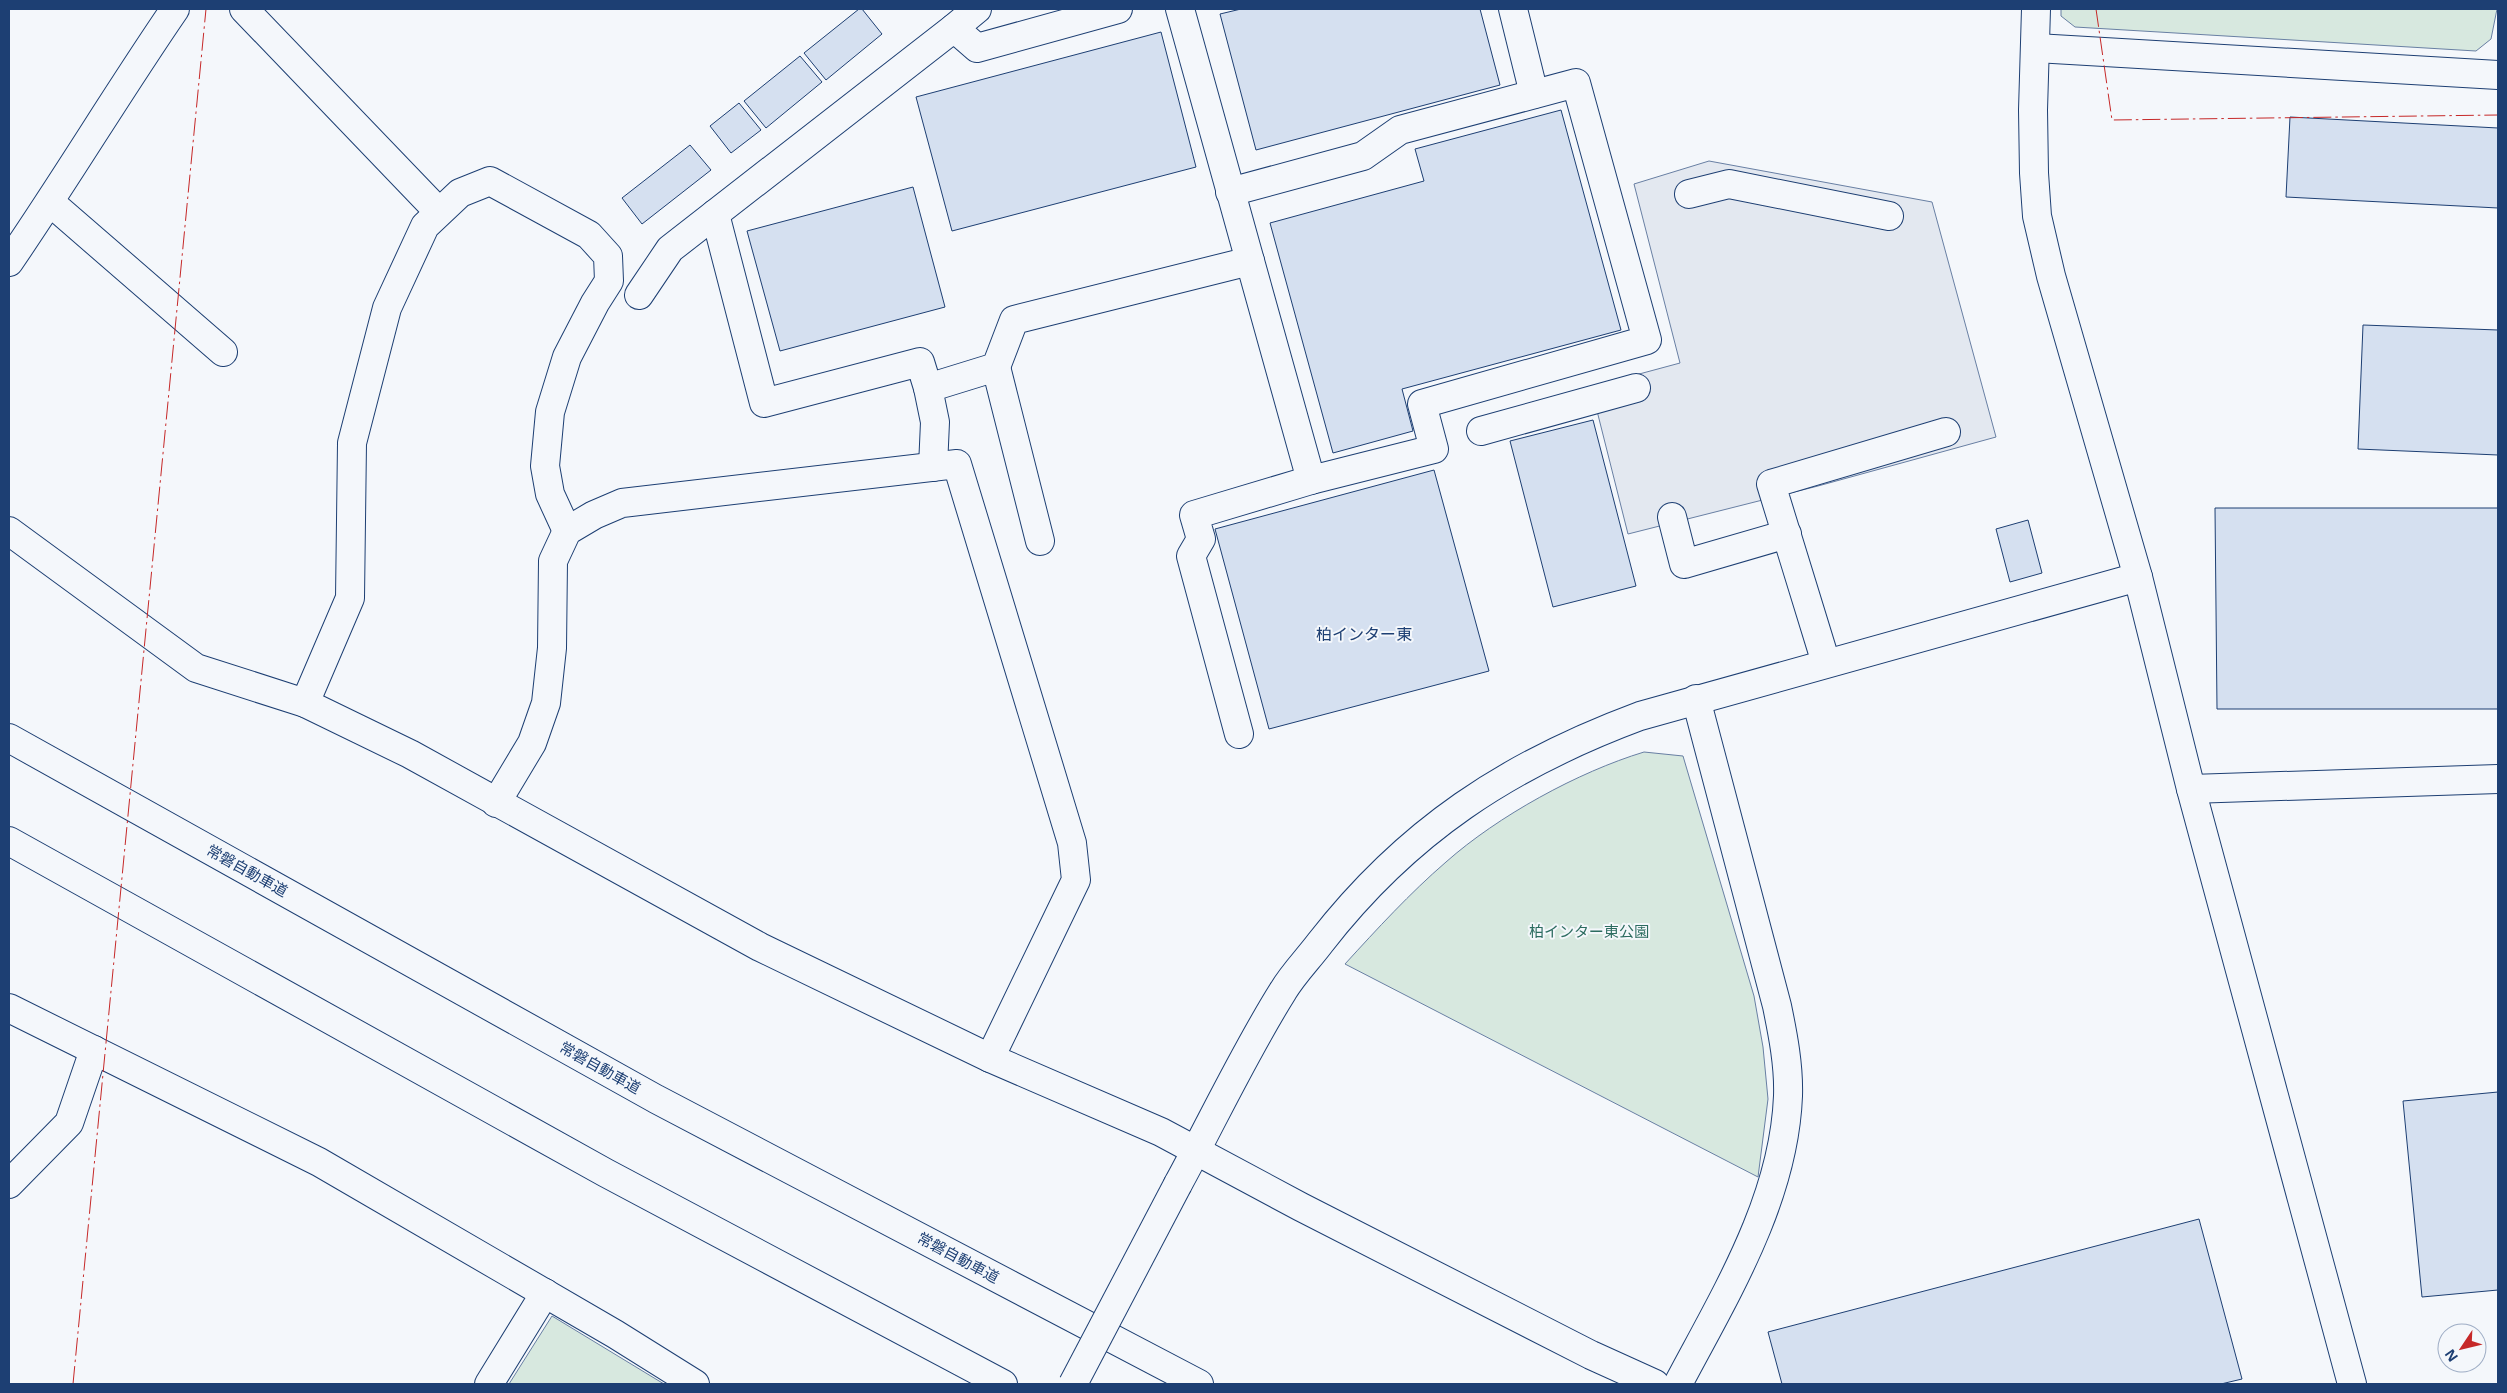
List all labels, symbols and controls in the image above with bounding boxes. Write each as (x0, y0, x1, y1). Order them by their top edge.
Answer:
district label: 柏インター東 (1316, 623, 1412, 645)
street label: 常磐自動車道 (203, 840, 292, 901)
park label: 柏インター東公園 (1529, 921, 1649, 941)
street label: 常磐自動車道 (556, 1037, 645, 1098)
street label: 常磐自動車道 (914, 1227, 1003, 1287)
north arrow (2437, 1323, 2487, 1373)
text: N (2440, 1346, 2462, 1366)

